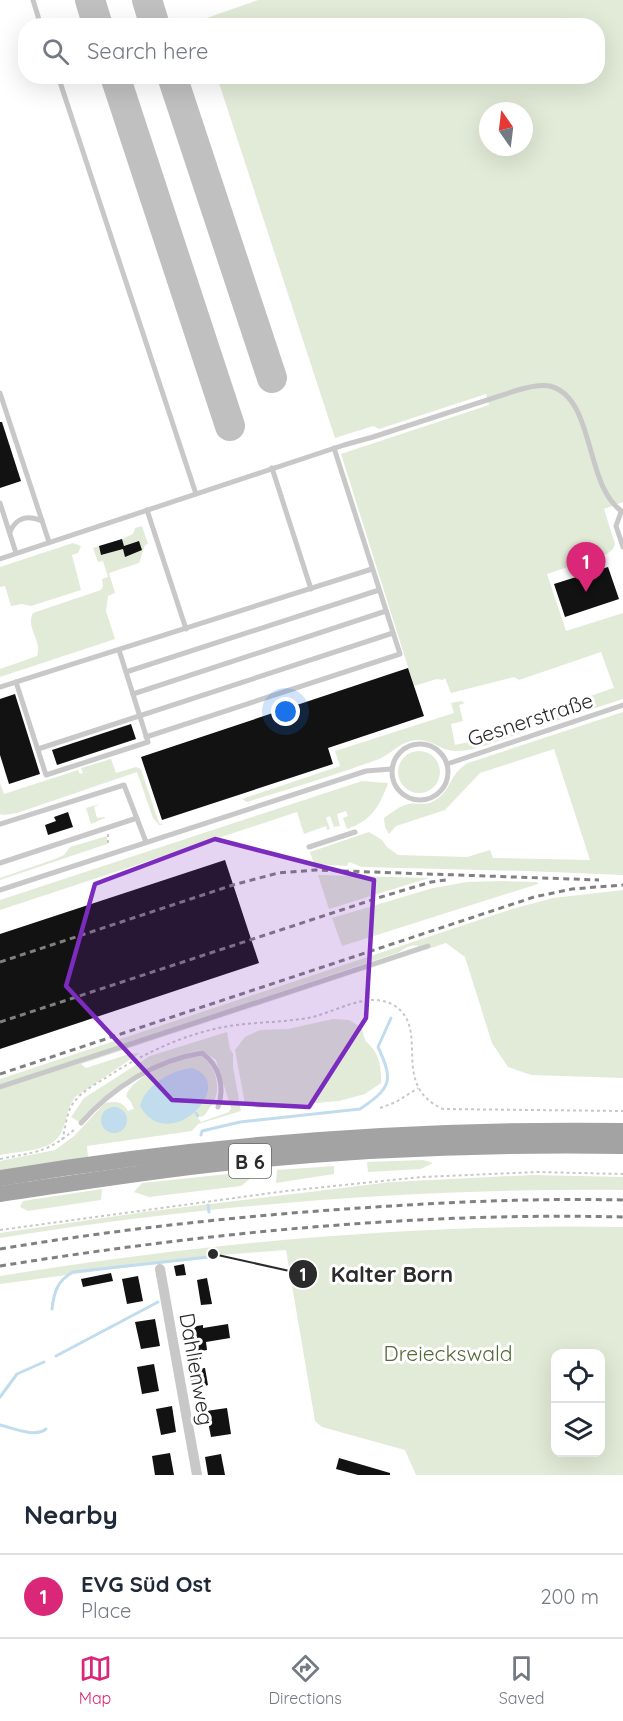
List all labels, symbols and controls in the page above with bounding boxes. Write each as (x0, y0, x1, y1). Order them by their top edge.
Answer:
search box (18, 18, 605, 84)
icon: search (39, 35, 72, 68)
text: Search here (87, 37, 208, 65)
north arrow (479, 102, 533, 156)
pin: 1 (566, 542, 606, 592)
street label: Gesnerstraße (464, 686, 596, 752)
your location (271, 697, 300, 726)
road number: B 6 (229, 1144, 271, 1178)
callout: Kalter Born (288, 1254, 465, 1294)
text: Kalter Born (331, 1260, 453, 1288)
text: 1 (299, 1263, 307, 1286)
street label: Dahlienweg (174, 1311, 220, 1427)
park label: Dreieckswald (384, 1340, 512, 1366)
map controls (551, 1349, 605, 1457)
button: locate (551, 1349, 605, 1403)
button: layers (551, 1403, 605, 1457)
text: Nearby (24, 1498, 118, 1531)
text: EVG Süd Ost (81, 1570, 212, 1598)
text: 1 (40, 1584, 47, 1609)
text: 200 m (540, 1584, 599, 1609)
text: Place (81, 1598, 131, 1623)
tab: Map (79, 1652, 112, 1708)
tab: Directions (269, 1652, 342, 1708)
tab: Saved (499, 1652, 544, 1708)

